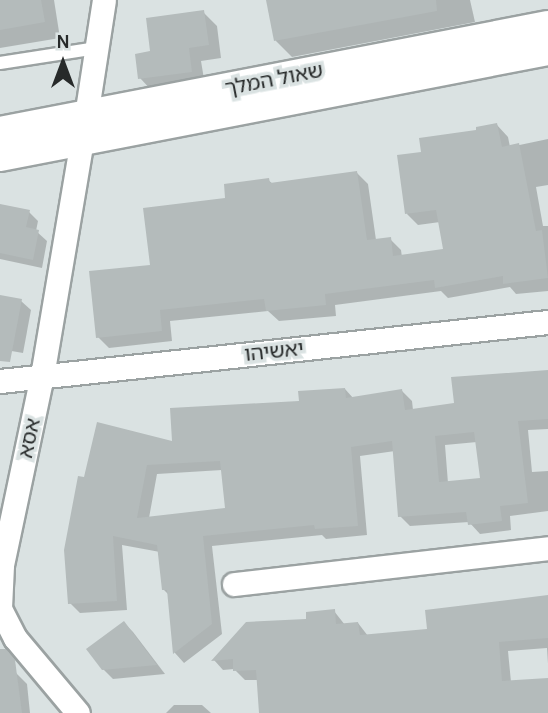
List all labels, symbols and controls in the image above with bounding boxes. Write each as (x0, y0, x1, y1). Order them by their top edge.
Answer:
north arrow (28, 28, 98, 98)
text: N (56, 31, 70, 53)
street label: שאול המלך (223, 57, 325, 101)
street label: יאשיהו (243, 335, 305, 367)
street label: אסא (13, 416, 45, 460)

